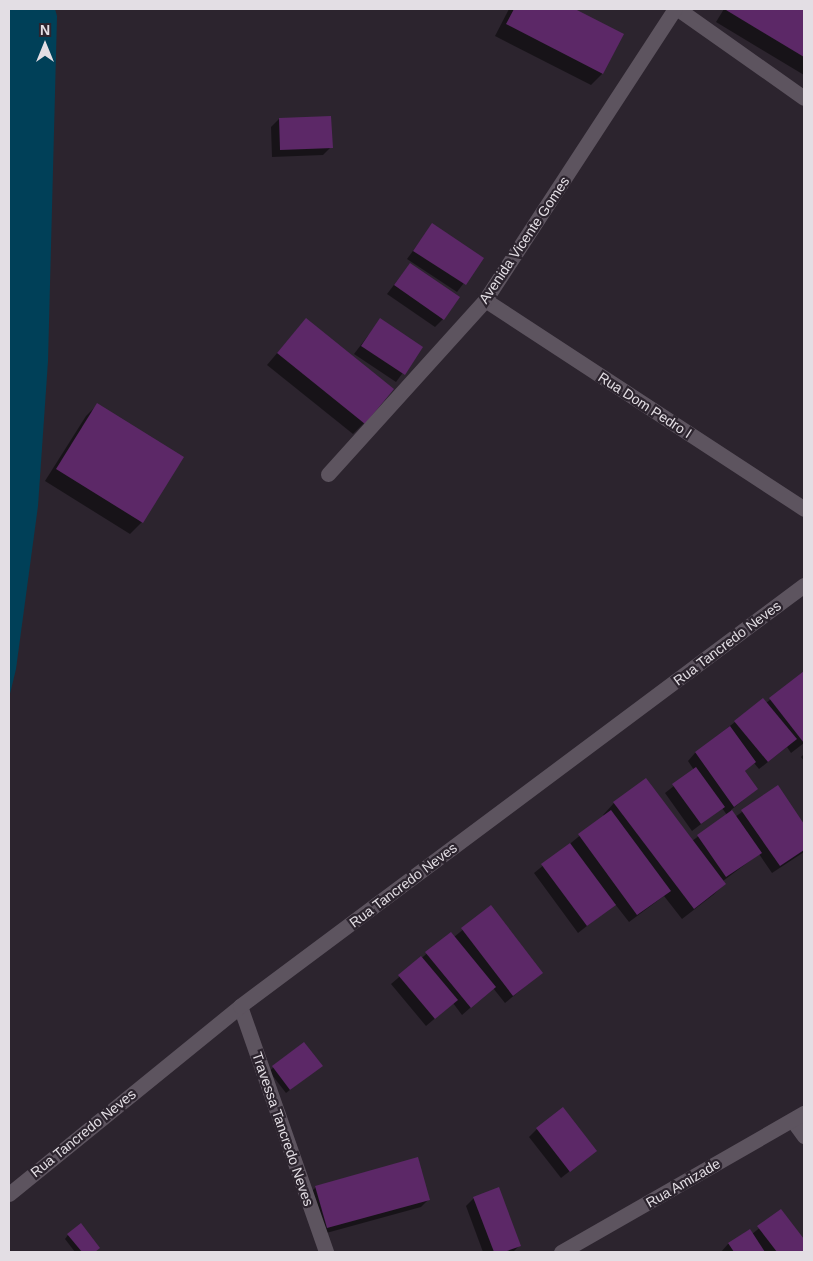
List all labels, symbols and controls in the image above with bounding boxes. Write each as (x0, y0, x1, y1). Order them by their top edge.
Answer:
north arrow (20, 20, 70, 70)
text: N (40, 22, 50, 38)
street label: Avenida Vicente Gomes (475, 173, 573, 307)
street label: Rua Dom Pedro I (595, 369, 695, 441)
street label: Rua Tancredo Neves (670, 597, 784, 689)
street label: Rua Tancredo Neves (346, 839, 460, 931)
street label: Travessa Tancredo Neves (249, 1050, 317, 1208)
street label: Rua Tancredo Neves (27, 1085, 139, 1181)
street label: Rua Amizade (642, 1155, 724, 1211)

